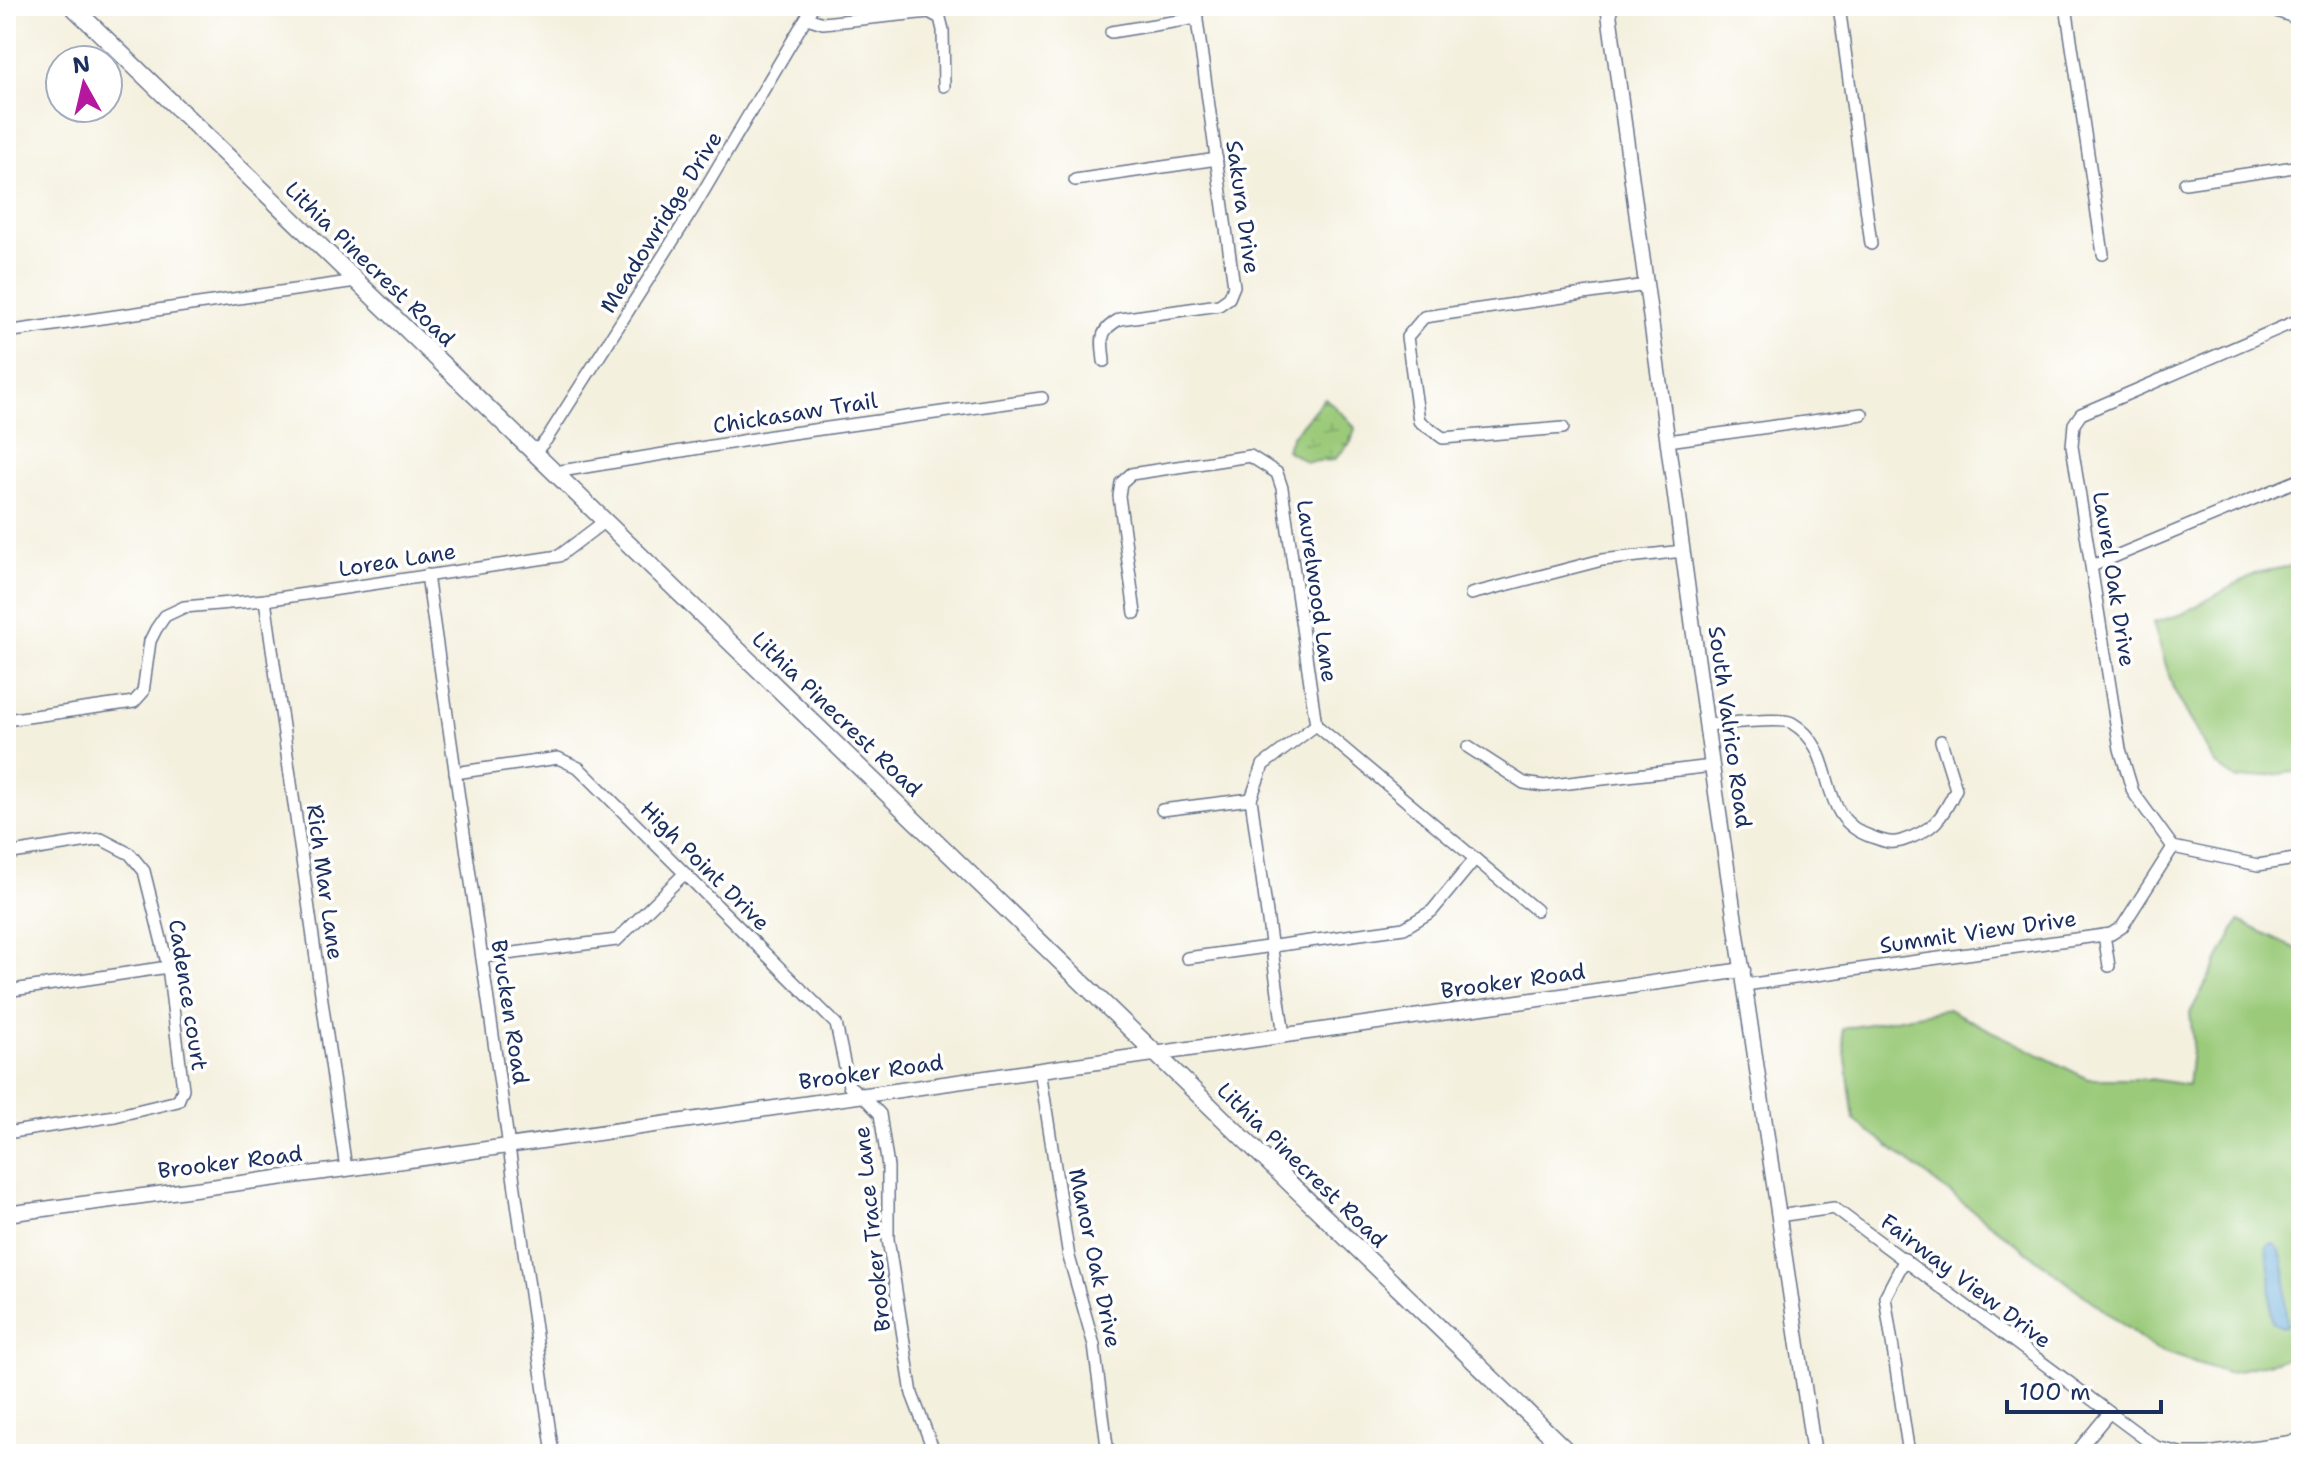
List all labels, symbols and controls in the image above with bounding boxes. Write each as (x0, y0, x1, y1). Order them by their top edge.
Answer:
north arrow (44, 44, 124, 124)
text: N (71, 49, 92, 80)
street label: Meadowridge Drive (593, 126, 729, 318)
street label: Sakura Drive (1219, 138, 1267, 276)
street label: Lithia Pinecrest Road (279, 175, 461, 353)
street label: Chickasaw Trail (711, 386, 880, 440)
street label: Laurel Oak Drive (2086, 489, 2142, 669)
street label: Laurelwood Lane (1290, 498, 1344, 684)
street label: Lorea Lane (336, 536, 458, 584)
street label: South Valrico Road (1701, 624, 1759, 830)
street label: Lithia Pinecrest Road (746, 625, 928, 803)
street label: High Point Drive (634, 795, 776, 937)
street label: Rich Mar Lane (300, 802, 350, 962)
street label: Summit View Drive (1878, 904, 2078, 960)
street label: Cadence court (162, 917, 214, 1073)
street label: Brucken Road (484, 938, 536, 1087)
street label: Brooker Road (1439, 956, 1587, 1005)
street label: Brooker Road (797, 1047, 945, 1096)
street label: Lithia Pinecrest Road (1211, 1076, 1393, 1254)
street label: Brooker Trace Lane (847, 1125, 897, 1333)
street label: Brooker Road (156, 1139, 304, 1185)
street label: Manor Oak Drive (1062, 1166, 1128, 1350)
street label: Fairway View Drive (1875, 1207, 2057, 1355)
scale bar (2007, 1364, 2161, 1414)
text: 100 m (2019, 1376, 2091, 1408)

